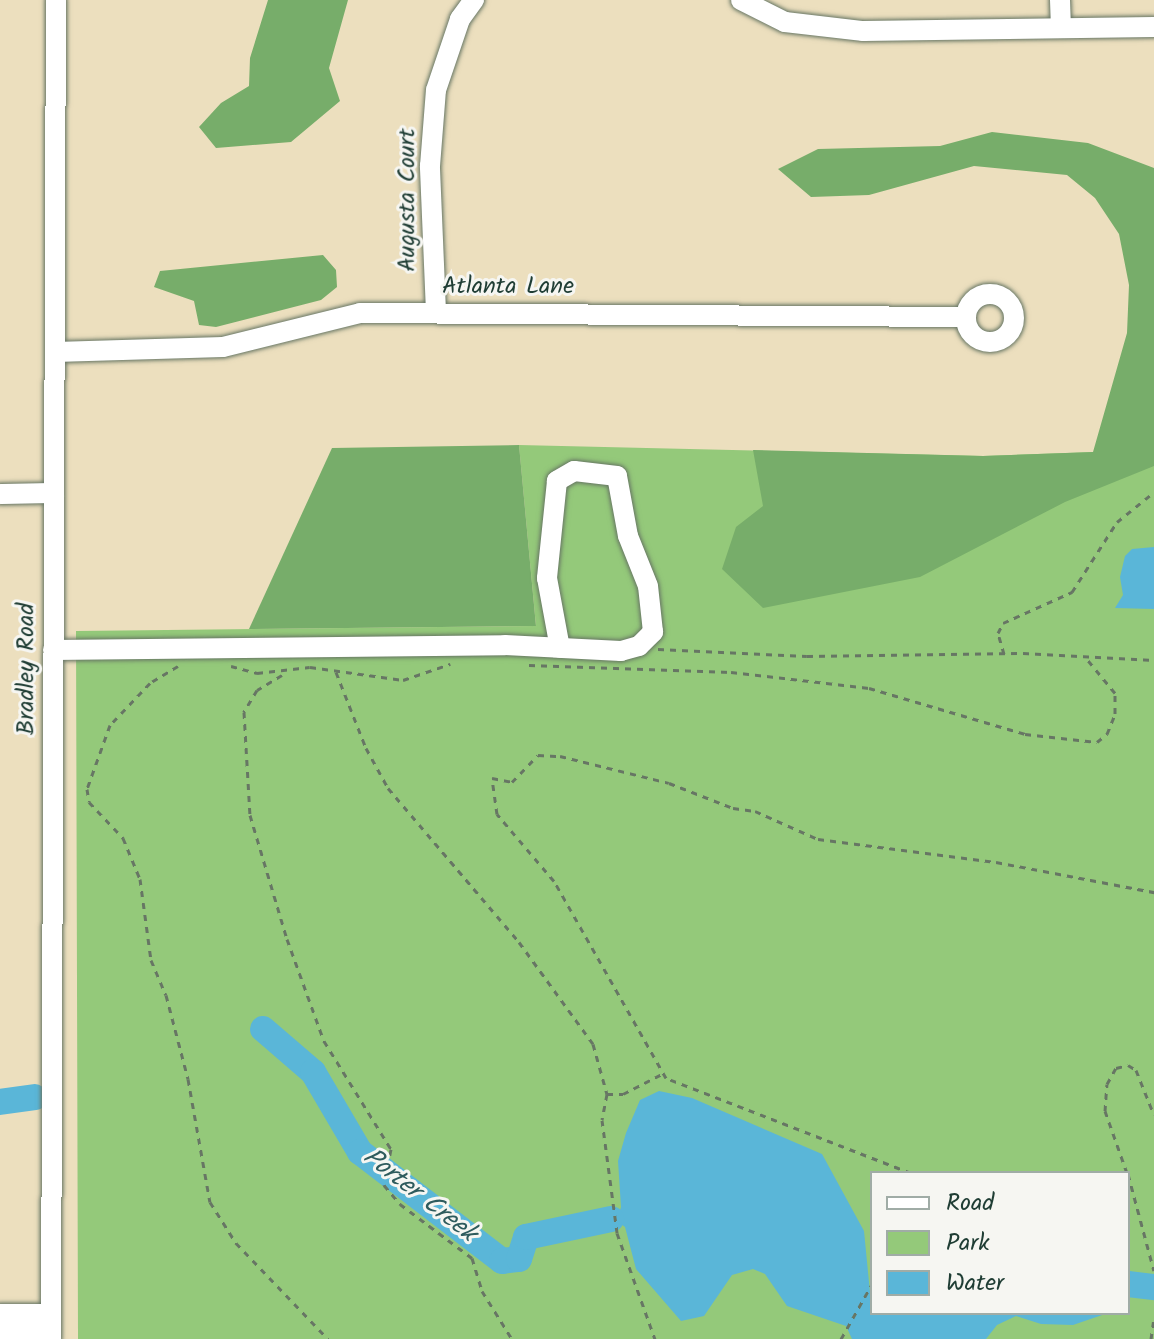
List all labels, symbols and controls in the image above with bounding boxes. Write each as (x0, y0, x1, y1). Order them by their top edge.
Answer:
street label: Augusta Court (394, 128, 422, 272)
street label: Atlanta Lane (442, 273, 574, 301)
street label: Bradley Road (13, 603, 41, 735)
water label: Porter Creek (356, 1142, 482, 1250)
legend (870, 1171, 1130, 1315)
text: Road (946, 1184, 994, 1223)
text: Park (946, 1224, 990, 1263)
text: Water (946, 1264, 1004, 1303)

